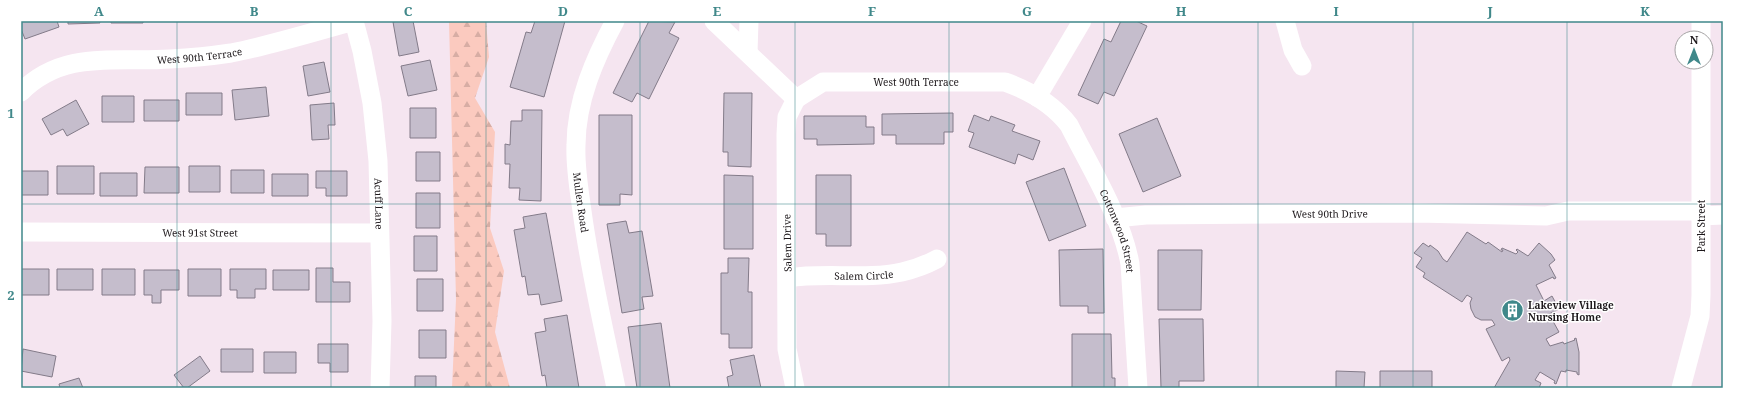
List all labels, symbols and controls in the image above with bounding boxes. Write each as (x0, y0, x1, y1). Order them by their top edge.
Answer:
text: A (94, 2, 104, 20)
text: B (250, 2, 259, 20)
text: C (404, 2, 413, 20)
text: D (558, 2, 568, 20)
text: E (713, 2, 722, 20)
text: F (868, 2, 876, 20)
text: G (1022, 2, 1032, 20)
text: H (1176, 2, 1187, 20)
text: I (1333, 2, 1339, 20)
text: J (1486, 2, 1493, 20)
text: K (1640, 2, 1650, 20)
north arrow (1674, 30, 1714, 70)
text: N (1690, 32, 1699, 47)
street label: West 90th Terrace (157, 44, 243, 67)
street label: West 90th Terrace (873, 75, 959, 89)
text: 1 (7, 104, 15, 122)
street label: Mullen Road (570, 172, 592, 233)
street label: Acuff Lane (371, 178, 387, 230)
street label: Cottonwood Street (1096, 187, 1138, 274)
street label: Park Street (1694, 199, 1708, 252)
street label: West 90th Drive (1292, 206, 1368, 221)
street label: Salem Drive (779, 214, 795, 272)
street label: West 91st Street (162, 225, 238, 240)
street label: Salem Circle (834, 267, 894, 283)
text: 2 (7, 286, 15, 304)
building icon: Lakeview Village Nursing Home (1500, 298, 1526, 324)
place label: Lakeview Village Nursing Home (1528, 298, 1614, 324)

